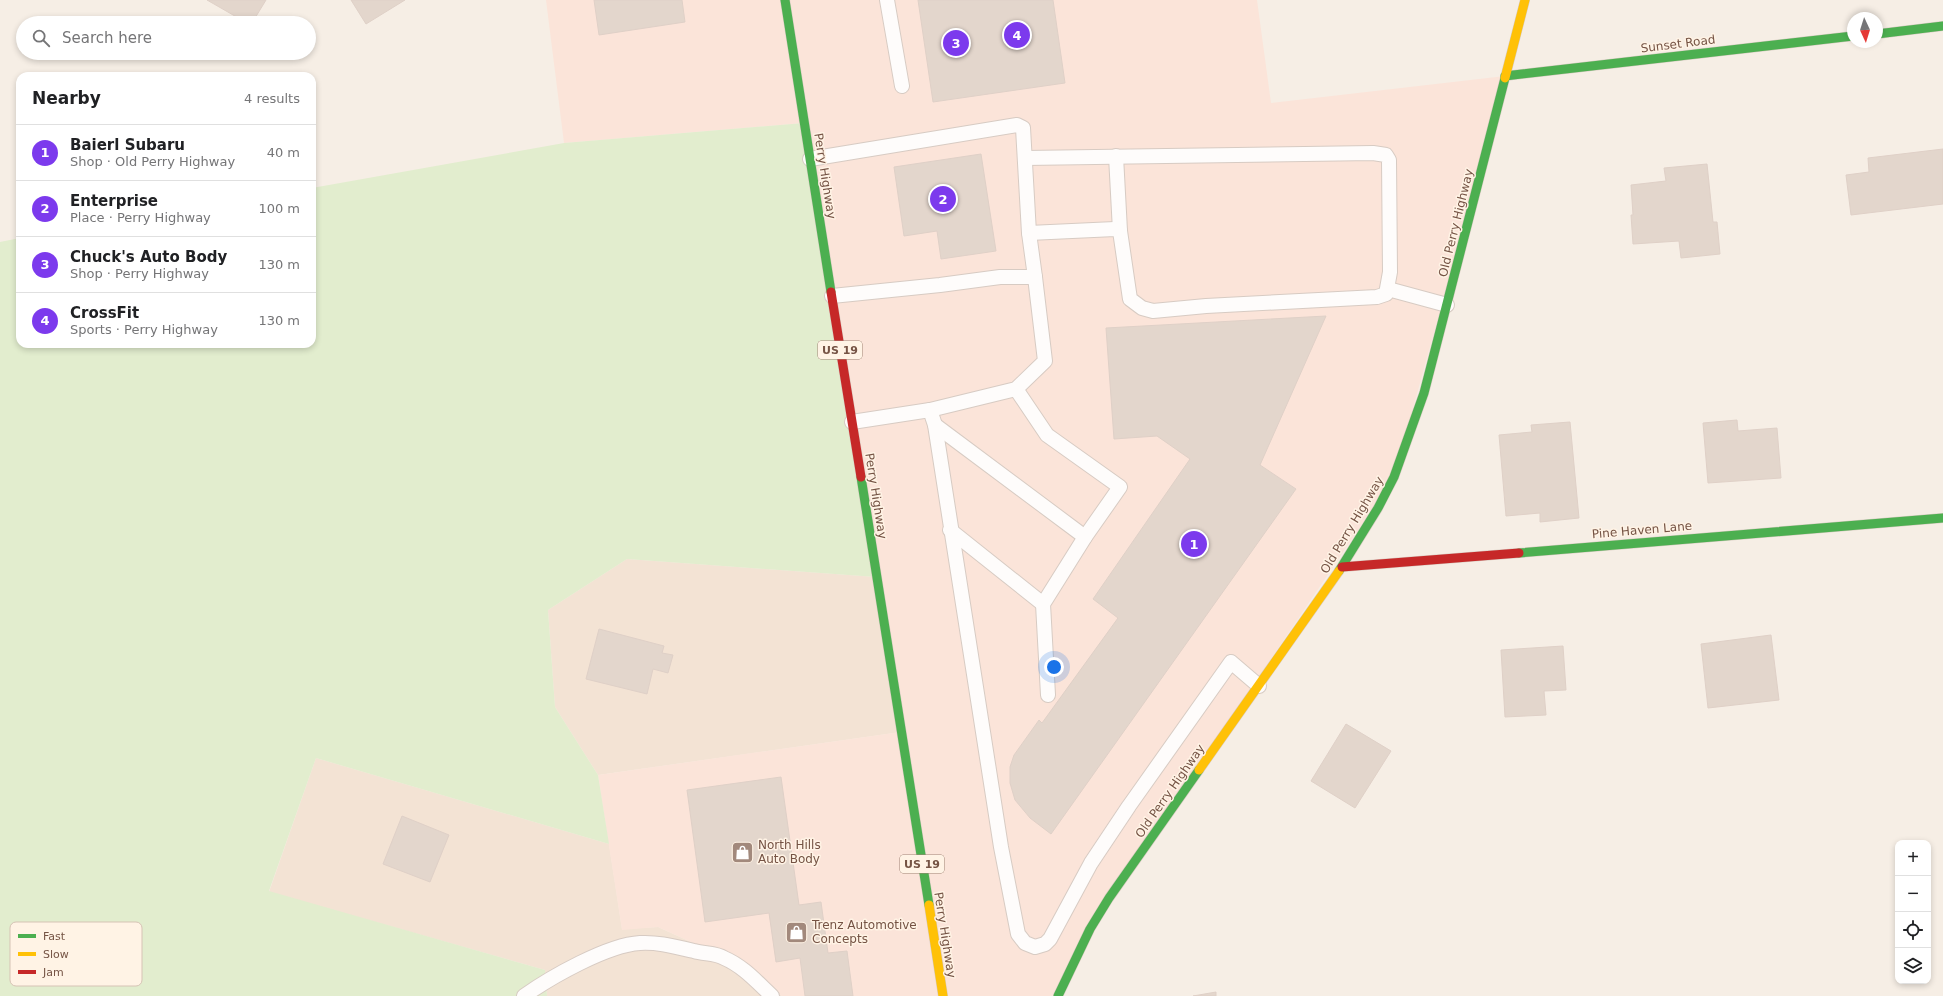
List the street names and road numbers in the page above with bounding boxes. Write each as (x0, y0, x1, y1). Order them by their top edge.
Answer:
street label: Sunset Road (1640, 32, 1716, 56)
street label: Perry Highway (811, 132, 839, 220)
street label: Old Perry Highway (1436, 168, 1476, 278)
road number: US 19 (818, 341, 862, 359)
street label: Perry Highway (862, 452, 890, 540)
street label: Old Perry Highway (1317, 474, 1387, 576)
street label: Pine Haven Lane (1591, 519, 1693, 541)
street label: Old Perry Highway (1132, 742, 1208, 840)
road number: US 19 (900, 855, 944, 873)
street label: Perry Highway (931, 891, 959, 979)

